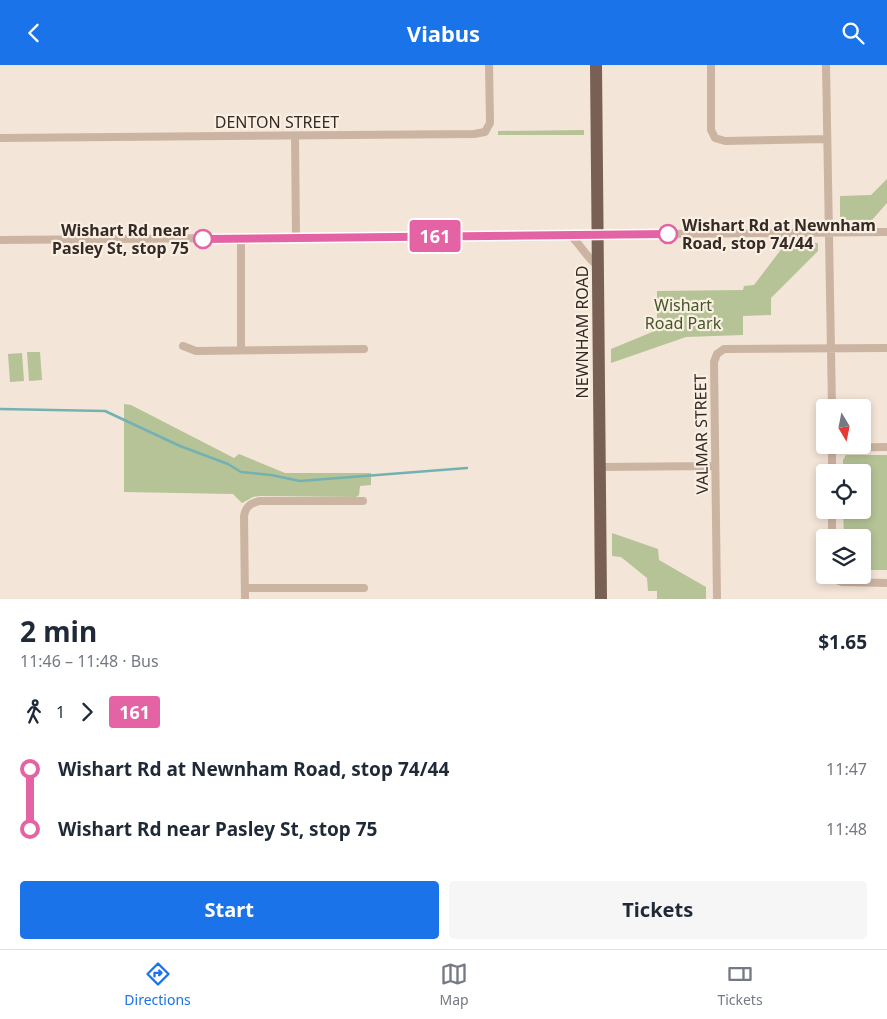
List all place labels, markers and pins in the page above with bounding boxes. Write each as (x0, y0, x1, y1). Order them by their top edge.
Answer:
place label: Wishart Rd at Newnham Road, stop 74/44 (682, 214, 876, 254)
place label: Wishart Rd near Pasley St, stop 75 (52, 219, 189, 259)
marker: Wishart Rd at Newnham Road, stop 74/44 (658, 224, 678, 244)
marker: Wishart Rd near Pasley St, stop 75 (193, 229, 213, 249)

